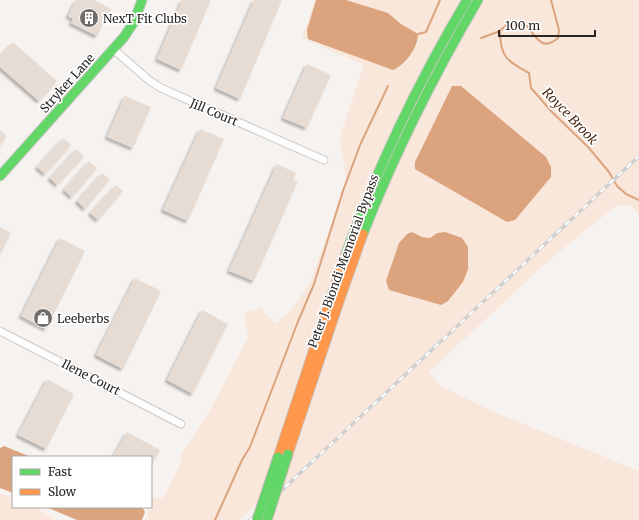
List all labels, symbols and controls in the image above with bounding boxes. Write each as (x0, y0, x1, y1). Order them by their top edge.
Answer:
building icon: NexT Fit Clubs (78, 7, 100, 29)
place label: NexT Fit Clubs (103, 11, 187, 26)
scale bar (499, 12, 595, 38)
text: 100 m (505, 18, 540, 33)
street label: Stryker Lane (37, 50, 97, 116)
water label: Royce Brook (539, 84, 601, 148)
street label: Jill Court (187, 95, 240, 129)
street label: Peter J. Biondi Memorial Bypass (305, 172, 381, 350)
shop icon: Leeberbs (32, 307, 54, 329)
place label: Leeberbs (57, 311, 109, 326)
street label: Ilene Court (59, 356, 123, 398)
legend (12, 456, 152, 508)
text: Fast (48, 464, 72, 479)
text: Slow (48, 484, 77, 499)

